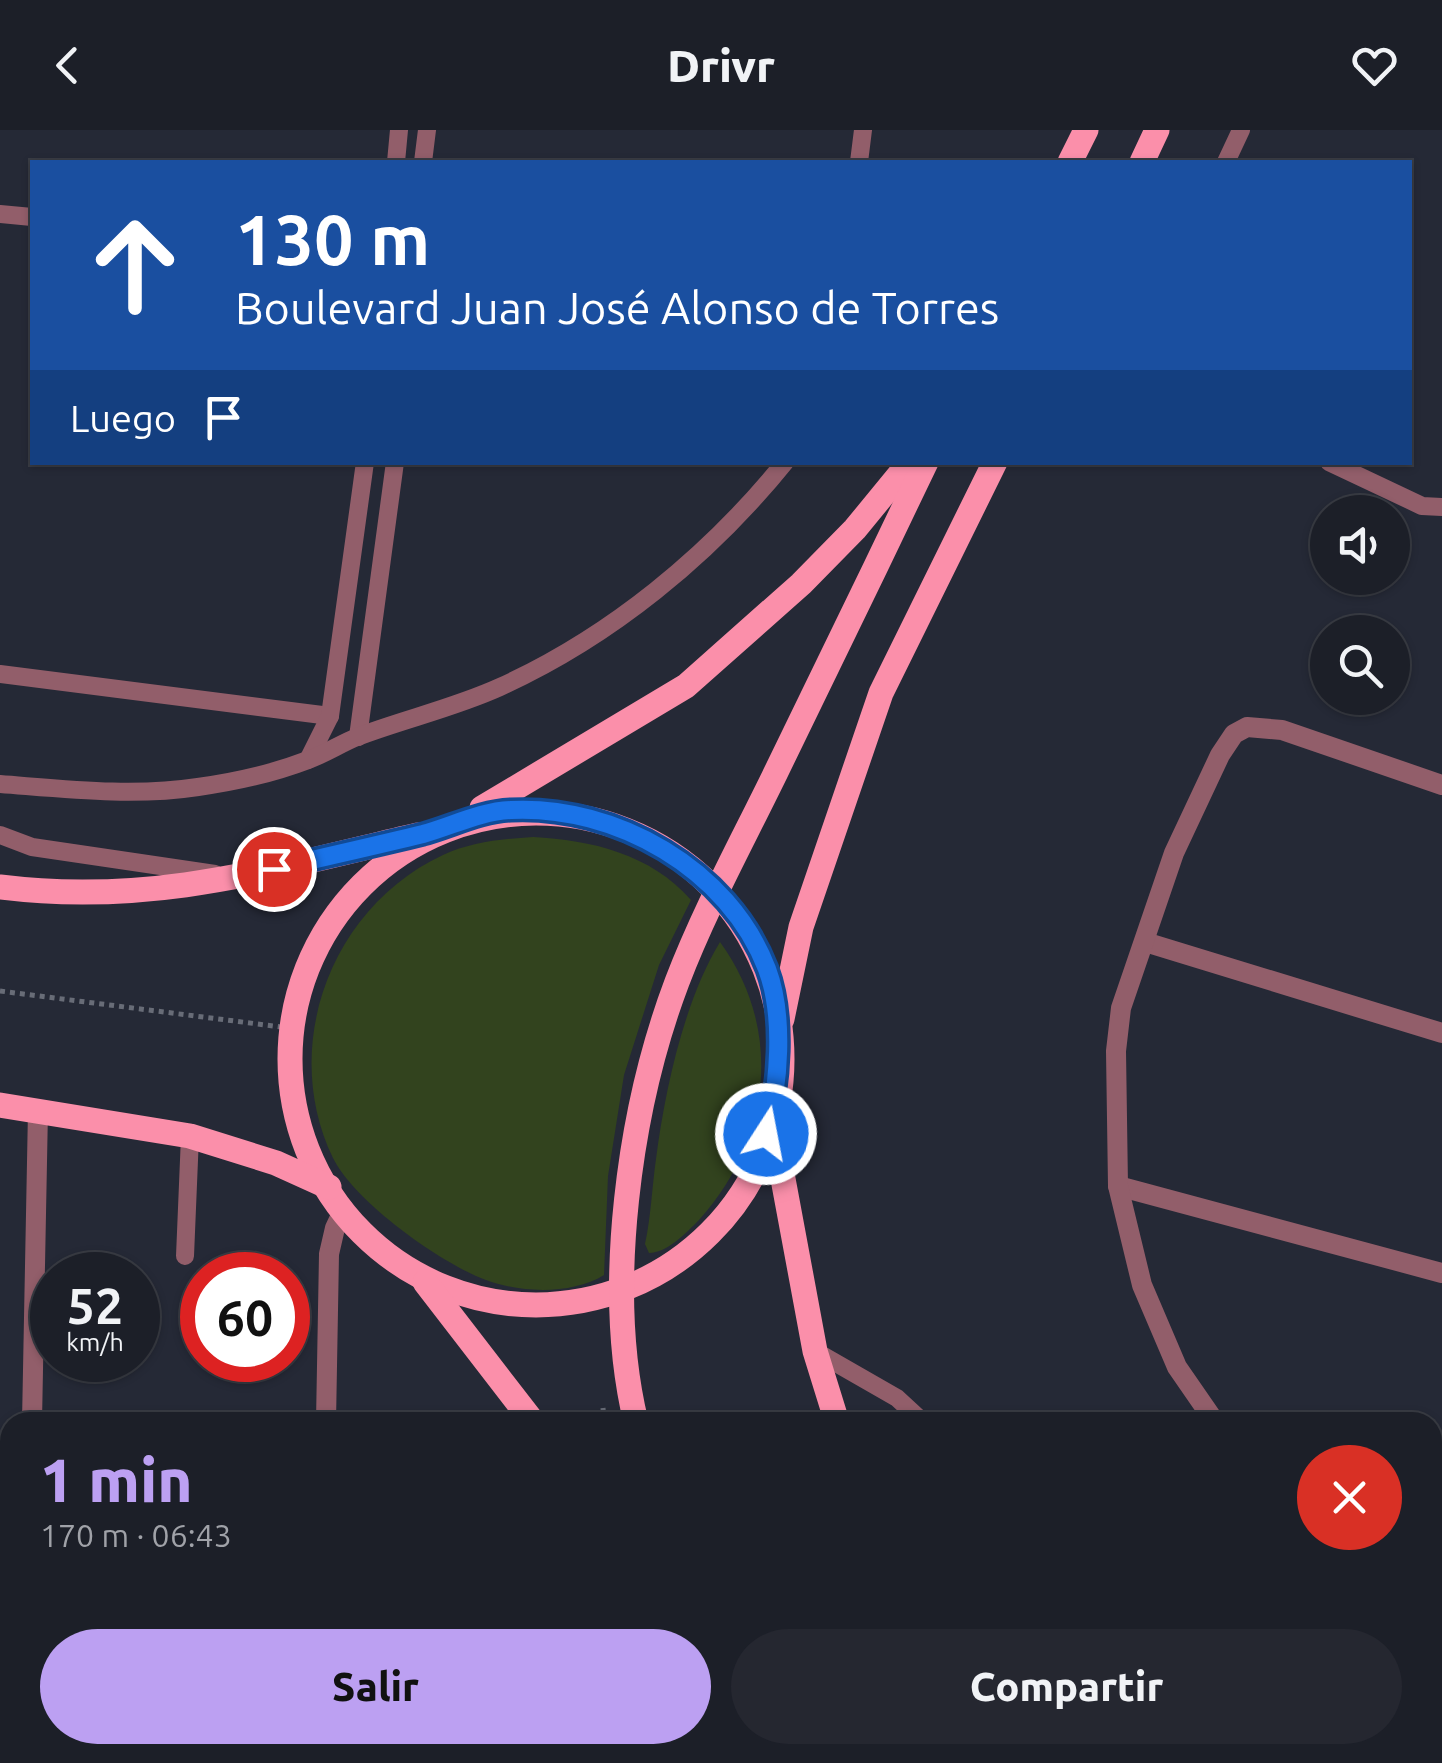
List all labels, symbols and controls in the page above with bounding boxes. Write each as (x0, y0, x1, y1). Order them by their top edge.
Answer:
icon: back (40, 38, 95, 93)
icon: heart (1347, 38, 1402, 93)
text: Drivr (667, 40, 775, 91)
icon: ahead (70, 200, 200, 330)
text: 130 m (235, 200, 430, 278)
text: Boulevard Juan José Alonso de Torres (235, 282, 999, 333)
icon: arrive (196, 390, 251, 445)
text: Luego (70, 397, 176, 439)
map controls (1310, 495, 1410, 715)
button: sound (1310, 495, 1410, 595)
button: search (1310, 615, 1410, 715)
pin (232, 827, 317, 912)
icon: arrive (247, 842, 302, 897)
position arrow (714, 1082, 818, 1186)
speed limit sign: 60 (180, 1252, 310, 1382)
text: 52 (67, 1277, 123, 1333)
text: km/h (66, 1328, 124, 1356)
button: close (1297, 1445, 1402, 1550)
text: 1 min (40, 1446, 193, 1513)
text: 170 m · 06:43 (40, 1517, 232, 1553)
button: Salir (40, 1629, 711, 1744)
button: Compartir (731, 1629, 1402, 1744)

